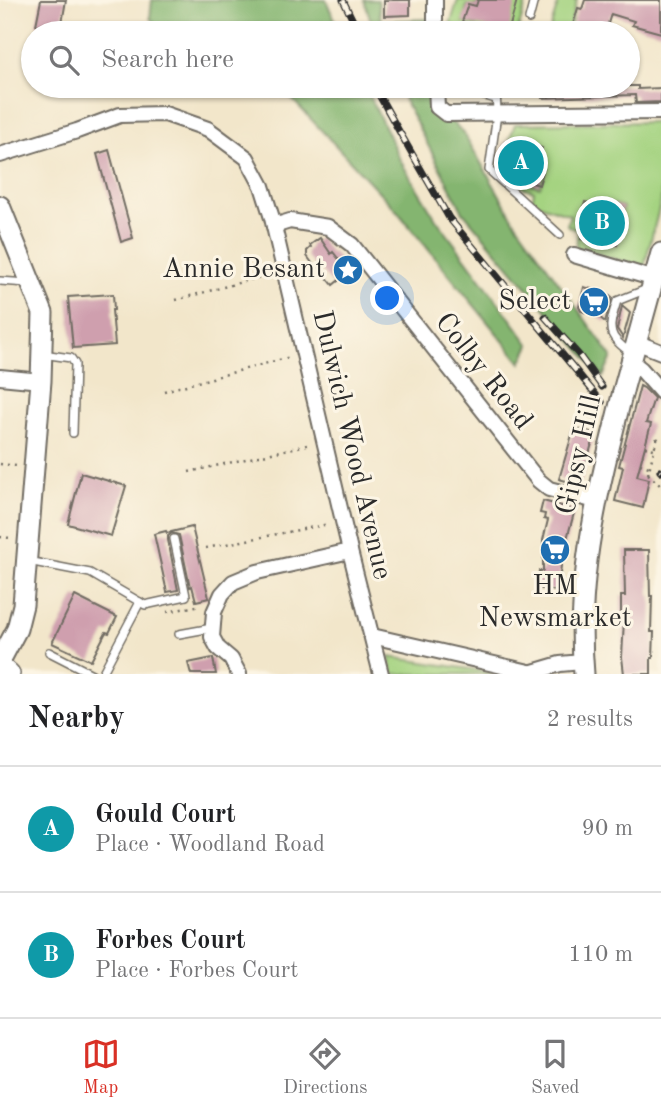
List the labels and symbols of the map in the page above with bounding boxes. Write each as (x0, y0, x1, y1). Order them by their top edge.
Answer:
pin: A (498, 137, 544, 189)
pin: B (579, 197, 625, 249)
place icon: Annie Besant (331, 253, 365, 287)
place label: Annie Besant (162, 256, 325, 284)
your location (370, 281, 404, 315)
supermarket icon: Select (577, 285, 611, 319)
place label: Select (498, 288, 571, 316)
street label: Dulwich Wood Avenue (306, 308, 396, 582)
street label: Colby Road (429, 308, 537, 436)
street label: Gipsy Hill (553, 393, 607, 517)
supermarket icon: HM Newsmarket (538, 533, 572, 567)
place label: HM Newsmarket (478, 573, 632, 633)

